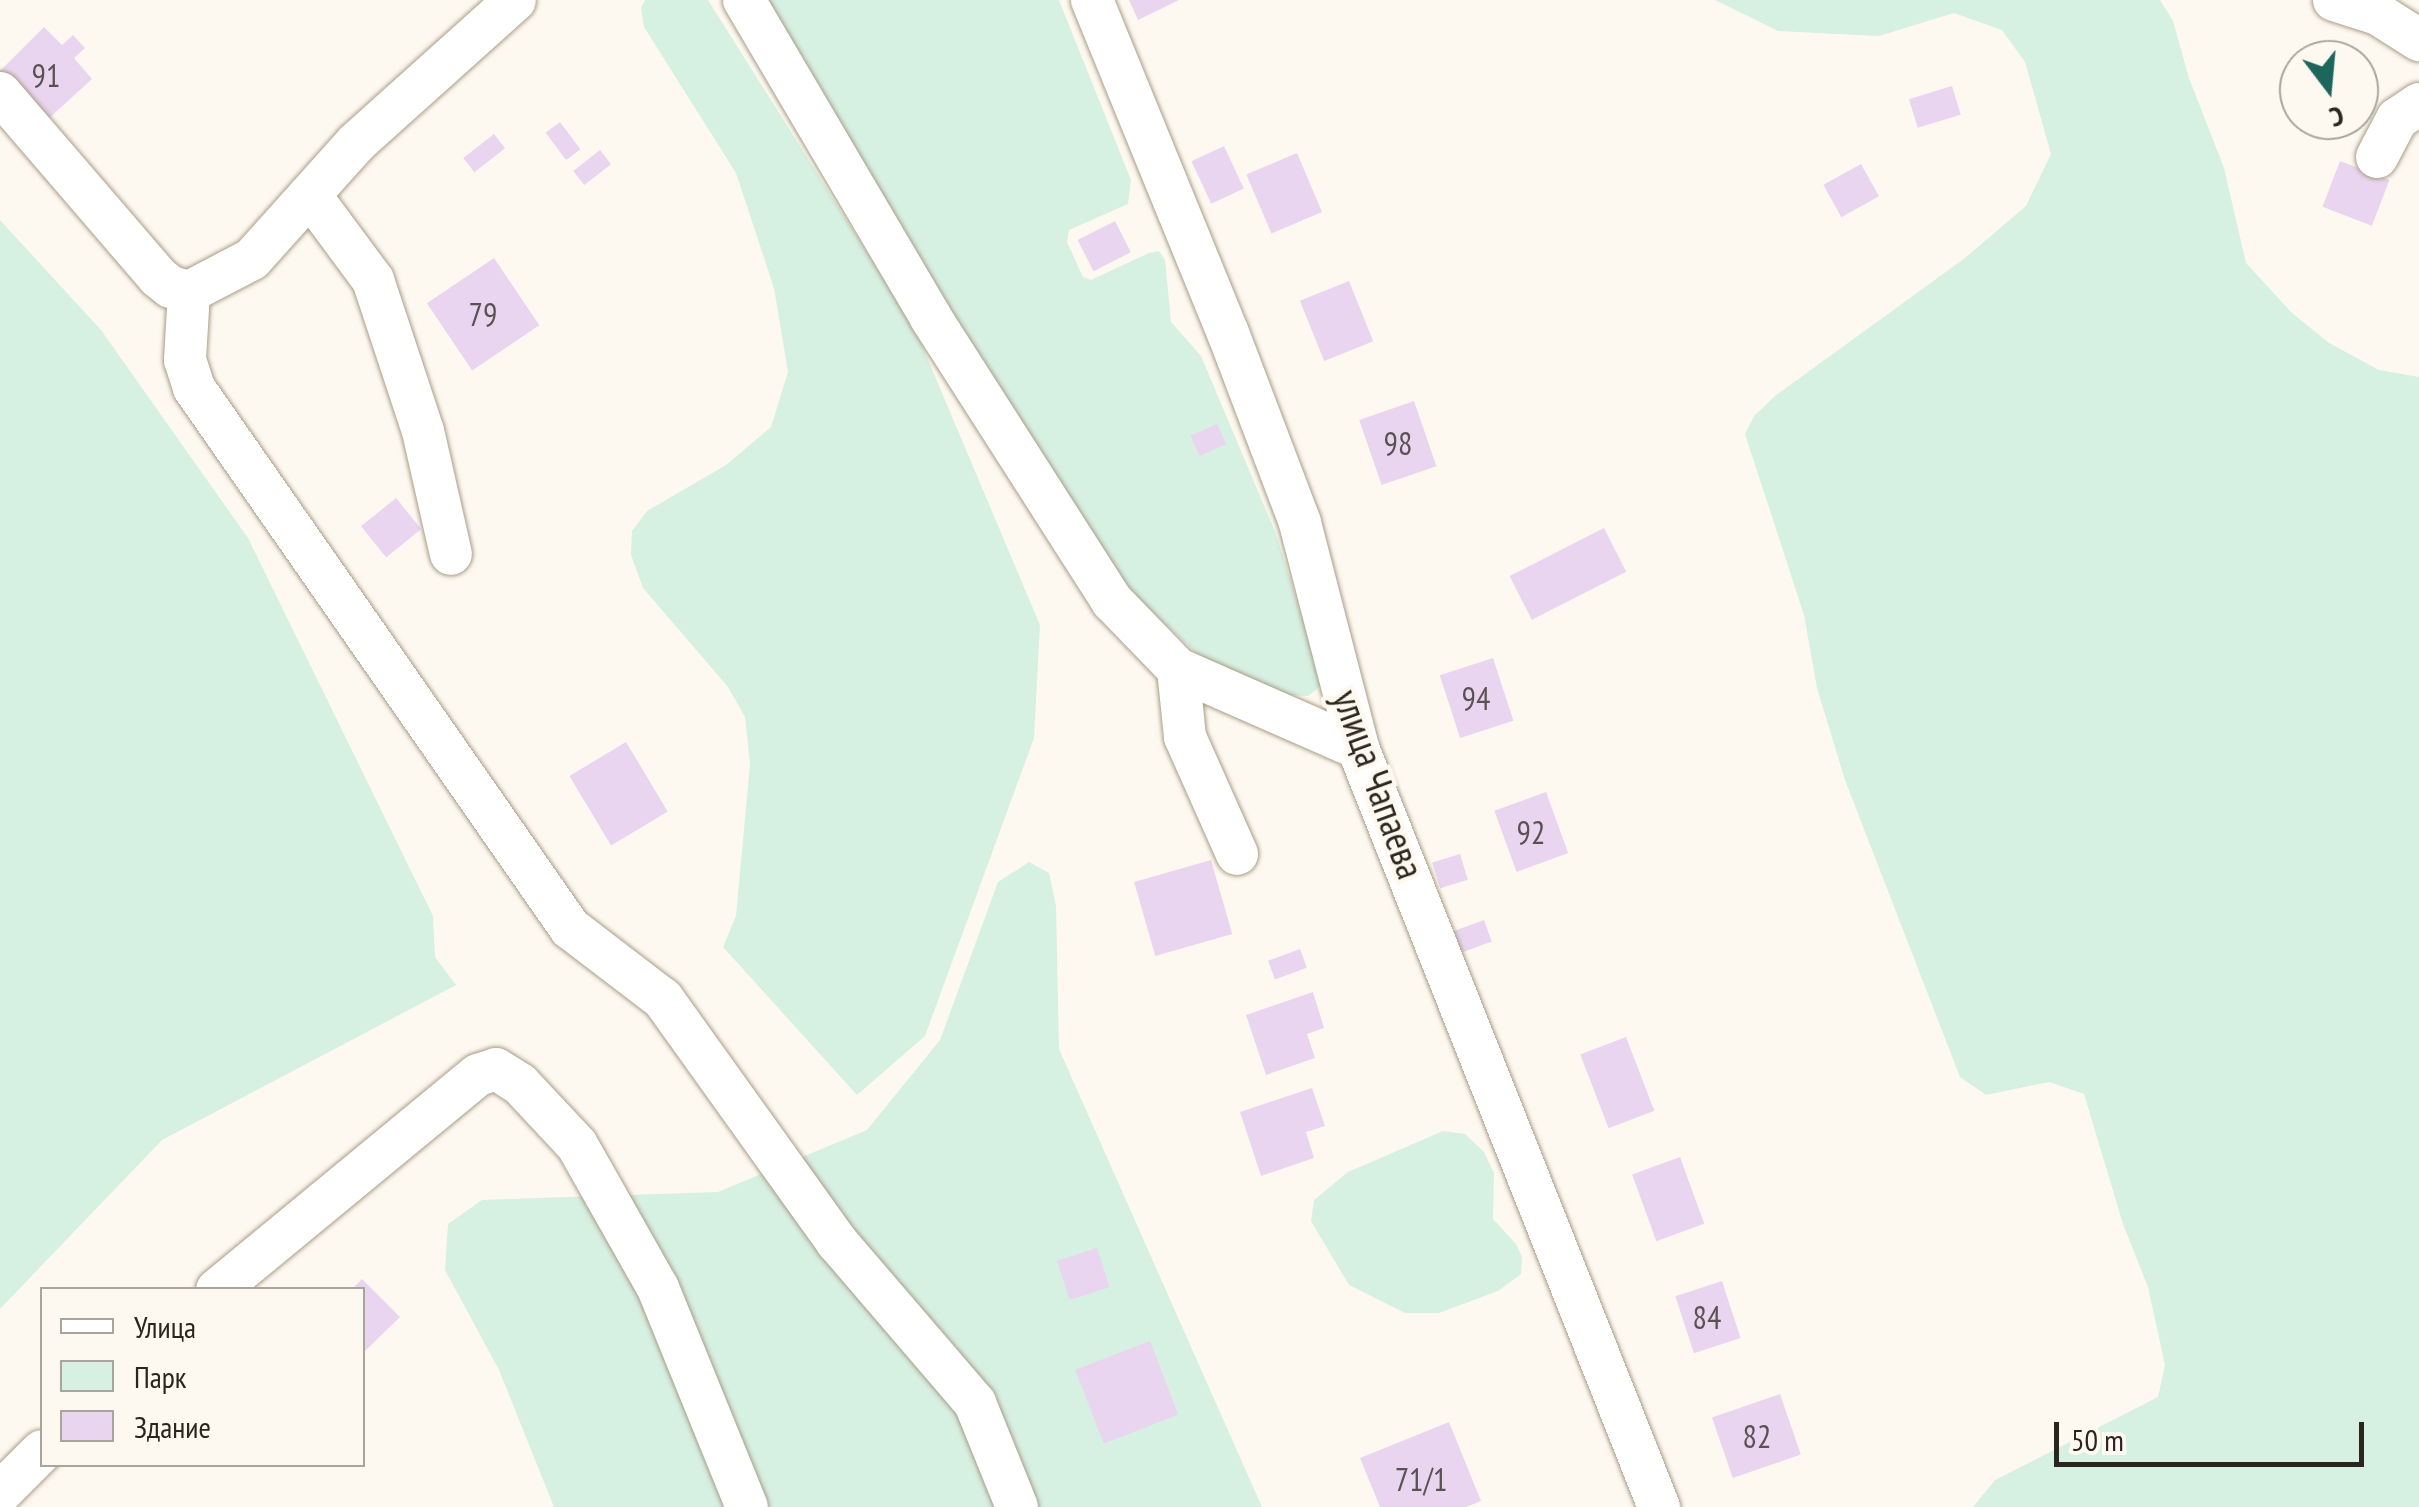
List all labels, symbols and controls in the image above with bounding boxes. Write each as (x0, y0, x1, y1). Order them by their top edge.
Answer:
north arrow (2279, 40, 2379, 140)
house number: 91 (32, 56, 60, 94)
text: С (2326, 98, 2348, 137)
house number: 79 (469, 295, 497, 333)
house number: 98 (1384, 424, 1412, 462)
house number: 94 (1462, 679, 1490, 717)
street label: улица Чапаева (1324, 683, 1434, 885)
house number: 92 (1517, 813, 1545, 851)
legend (40, 1287, 365, 1467)
house number: 84 (1693, 1298, 1721, 1336)
text: Улица (134, 1307, 196, 1346)
text: Парк (134, 1357, 186, 1396)
scale bar (2059, 1402, 2369, 1464)
text: Здание (134, 1407, 211, 1446)
house number: 82 (1743, 1417, 1771, 1455)
text: 50 m (2071, 1420, 2124, 1459)
house number: 71/1 (1395, 1460, 1447, 1498)

